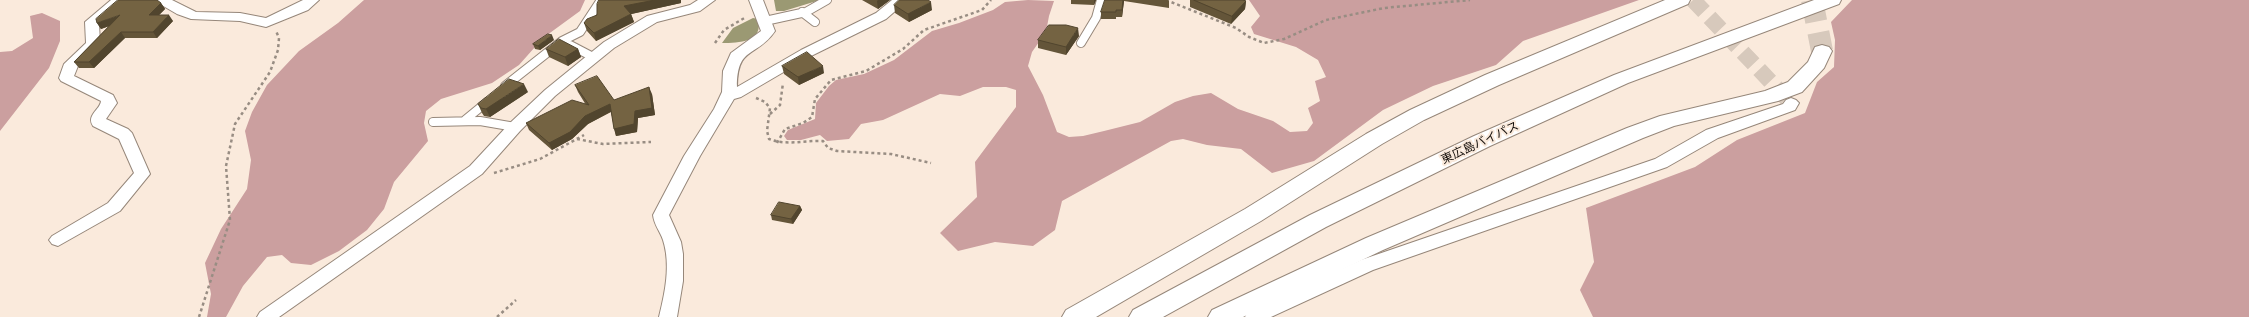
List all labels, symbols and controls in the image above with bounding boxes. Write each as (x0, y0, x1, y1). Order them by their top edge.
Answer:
street label: 東広島バイパス (1439, 119, 1521, 167)

